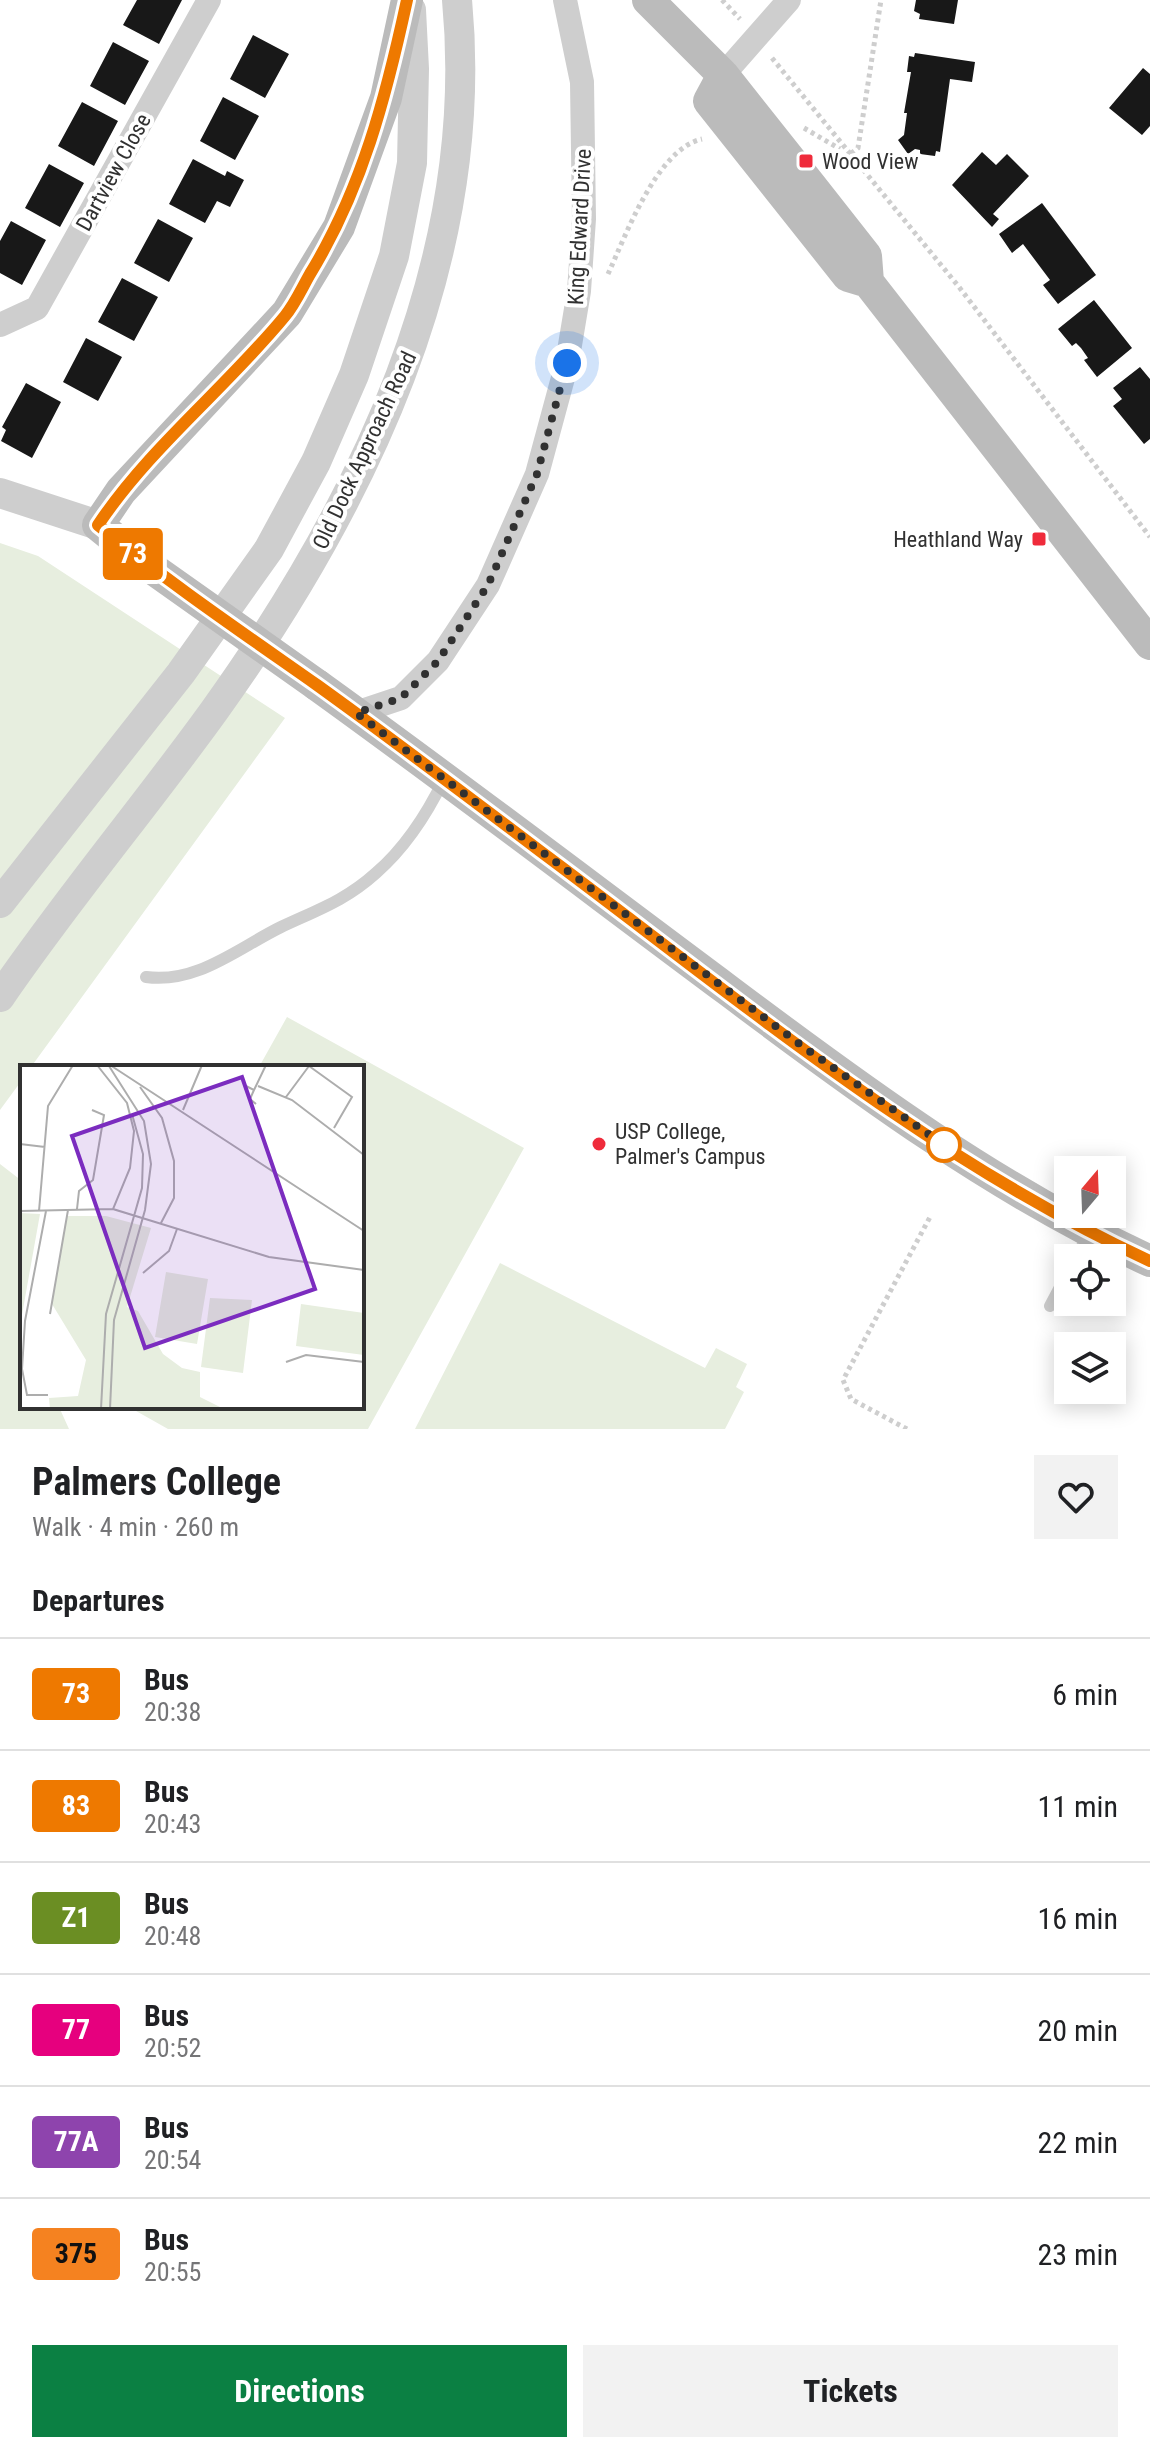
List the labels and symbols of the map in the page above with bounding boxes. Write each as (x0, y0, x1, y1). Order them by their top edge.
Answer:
street label: Dartview Close (71, 109, 156, 235)
street label: King Edward Drive (563, 148, 596, 306)
place label: Wood View (822, 149, 918, 174)
marker: Wood View (797, 152, 815, 170)
your location (547, 343, 587, 383)
street label: Old Dock Approach Road (308, 347, 421, 553)
place label: Heathland Way (893, 527, 1023, 552)
line badge: 73 (97, 528, 169, 580)
marker: Heathland Way (1030, 530, 1048, 548)
inset map (20, 1065, 364, 1409)
place label: USP College, Palmer's Campus (615, 1119, 766, 1169)
unlabelled marker (927, 1128, 961, 1162)
marker: USP College, Palmer's Campus (590, 1135, 608, 1153)
north arrow (1054, 1156, 1126, 1228)

